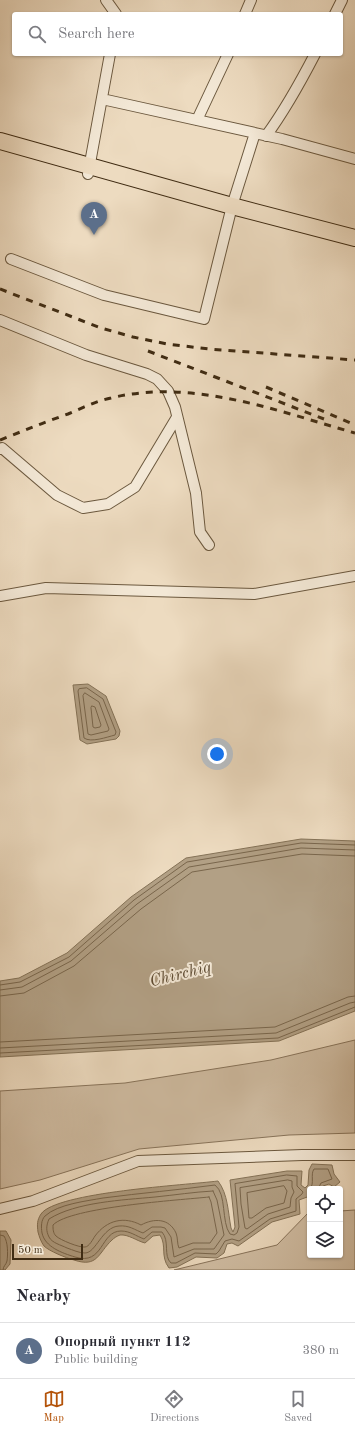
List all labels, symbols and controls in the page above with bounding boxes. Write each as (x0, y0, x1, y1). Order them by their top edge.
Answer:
search box (12, 12, 343, 56)
icon: search (26, 23, 48, 45)
text: Search here (58, 27, 135, 42)
pin: A (81, 202, 107, 235)
your location (207, 744, 227, 764)
water label: Chirchiq (148, 959, 213, 990)
map controls (307, 1186, 343, 1258)
button: locate (307, 1186, 343, 1222)
button: layers (307, 1222, 343, 1258)
scale bar (12, 1242, 83, 1261)
text: 50 m (18, 1245, 43, 1256)
text: Nearby (16, 1288, 71, 1305)
text: Опорный пункт 112 (54, 1335, 191, 1350)
text: A (24, 1344, 34, 1357)
text: 380 m (302, 1344, 339, 1357)
text: Public building (54, 1353, 138, 1366)
tab: Map (43, 1388, 65, 1426)
tab: Directions (150, 1388, 199, 1426)
tab: Saved (284, 1388, 312, 1426)

